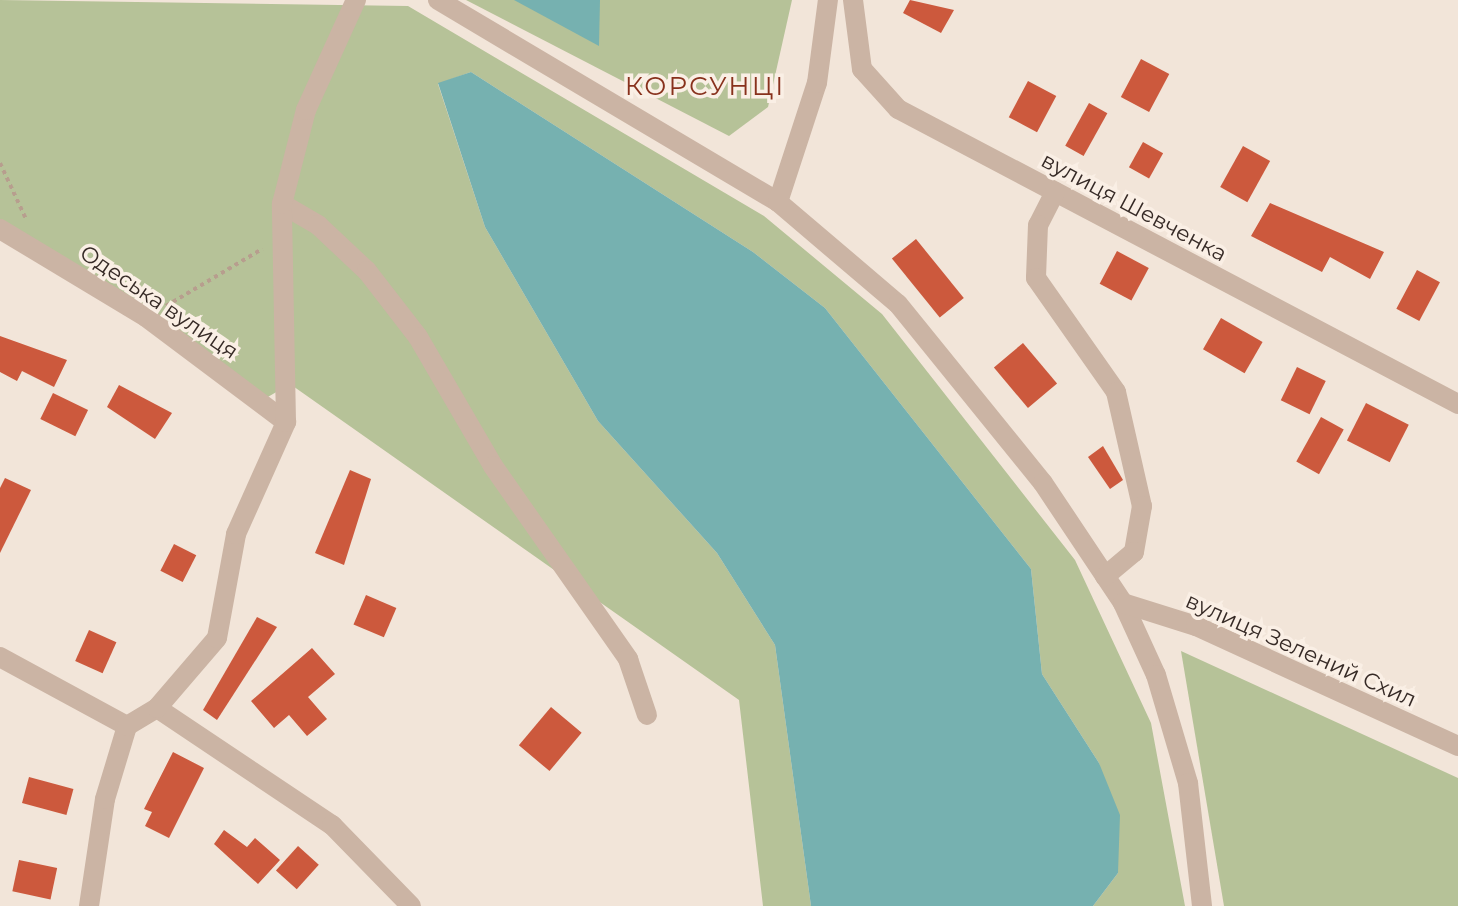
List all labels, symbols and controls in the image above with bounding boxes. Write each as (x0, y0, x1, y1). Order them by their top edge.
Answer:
district label: КОРСУНЦІ (625, 71, 785, 103)
street label: вулиця Шевченка (1037, 147, 1231, 267)
street label: Одеська вулиця (75, 239, 243, 365)
street label: вулиця Зелений Схил (1182, 587, 1420, 713)

